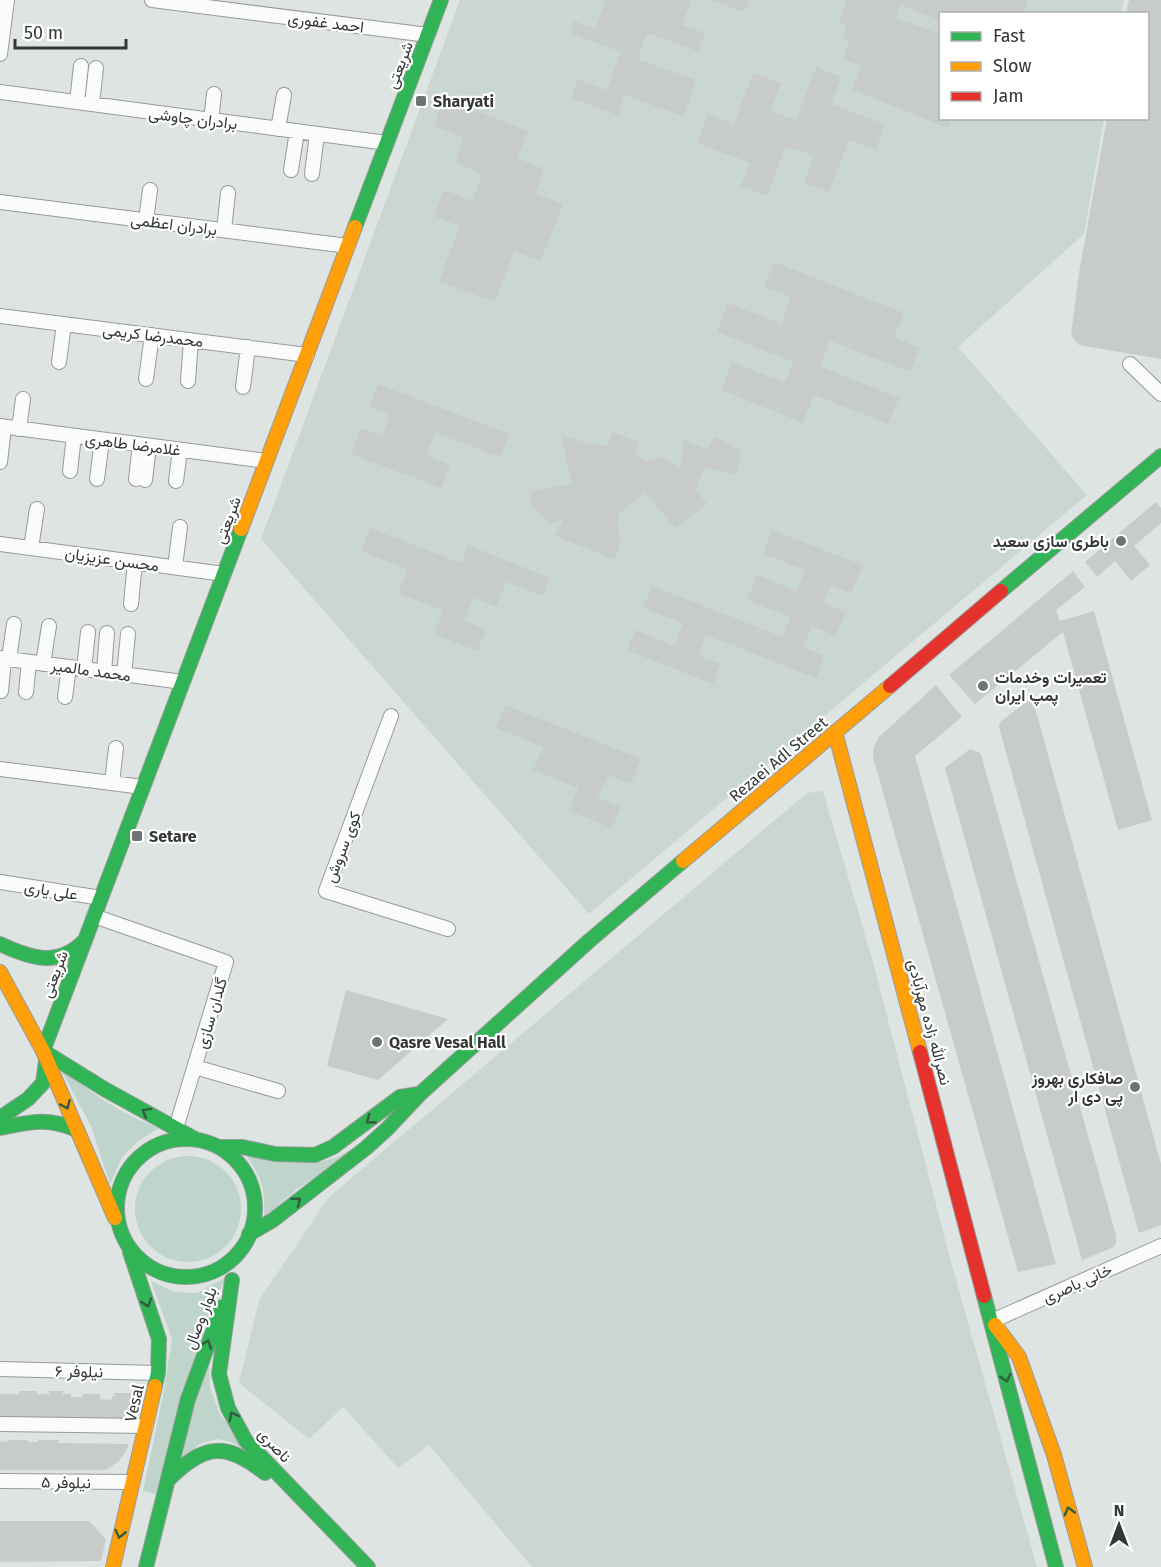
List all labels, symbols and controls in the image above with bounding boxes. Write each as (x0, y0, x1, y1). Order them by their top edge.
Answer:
street label: احمد غفوری (287, 8, 365, 38)
scale bar (15, 12, 126, 50)
legend (939, 12, 1149, 120)
text: 50 m (24, 22, 63, 44)
text: Fast (993, 25, 1026, 47)
street label: شریعتی (382, 39, 418, 92)
text: Slow (993, 55, 1032, 77)
text: Jam (993, 85, 1024, 107)
place label: Sharyati (433, 92, 494, 111)
marker: Sharyati (414, 94, 428, 108)
street label: برادران چاوشی (147, 104, 238, 135)
street label: برادران اعظمی (129, 210, 218, 240)
street label: محمدرضا کریمی (101, 320, 204, 352)
street label: غلامرضا طاهری (84, 429, 182, 461)
street label: شریعتی (210, 494, 246, 547)
place label: باطری سازی سعید (993, 532, 1109, 552)
marker: باطری سازی سعید (1114, 534, 1128, 548)
street label: محسن عزیزیان (63, 543, 160, 577)
street label: محمد مالمیر (49, 655, 132, 686)
place label: تعمیرات وخدمات پمپ ایران (995, 668, 1107, 707)
marker: تعمیرات وخدمات پمپ ایران (976, 679, 990, 693)
street label: Rezaei Adl Street (725, 713, 831, 806)
street label: کوی سروش (320, 809, 366, 886)
place label: Setare (149, 827, 197, 846)
marker: Setare (130, 829, 144, 843)
street label: علی یاری (23, 877, 79, 905)
street label: شریعتی (37, 948, 73, 1001)
street label: نصرالله زاده مهرآبادی (903, 957, 955, 1087)
street label: گلدان سازی (192, 975, 232, 1051)
place label: Qasre Vesal Hall (389, 1033, 506, 1052)
marker: Qasre Vesal Hall (370, 1035, 384, 1049)
place label: صافکاری بهروز پی دی ار (1031, 1069, 1123, 1108)
marker: صافکاری بهروز پی دی ار (1128, 1080, 1142, 1094)
one-way arrow (59, 1098, 71, 1109)
one-way arrow (141, 1108, 152, 1119)
one-way arrow (366, 1113, 377, 1124)
one-way arrow (290, 1197, 301, 1208)
street label: خانی باصری (1040, 1260, 1115, 1308)
street label: بلوار وصال (180, 1284, 222, 1352)
one-way arrow (140, 1297, 153, 1308)
one-way arrow (200, 1339, 212, 1350)
street label: نیلوفر ۶ (55, 1362, 103, 1382)
one-way arrow (998, 1373, 1011, 1383)
street label: Vesal (121, 1382, 148, 1424)
one-way arrow (229, 1412, 240, 1423)
street label: ناصری (253, 1424, 295, 1467)
street label: نیلوفر ۵ (41, 1473, 91, 1493)
north arrow (1089, 1495, 1149, 1555)
text: N (1114, 1501, 1124, 1520)
one-way arrow (1064, 1506, 1077, 1516)
one-way arrow (115, 1528, 128, 1538)

